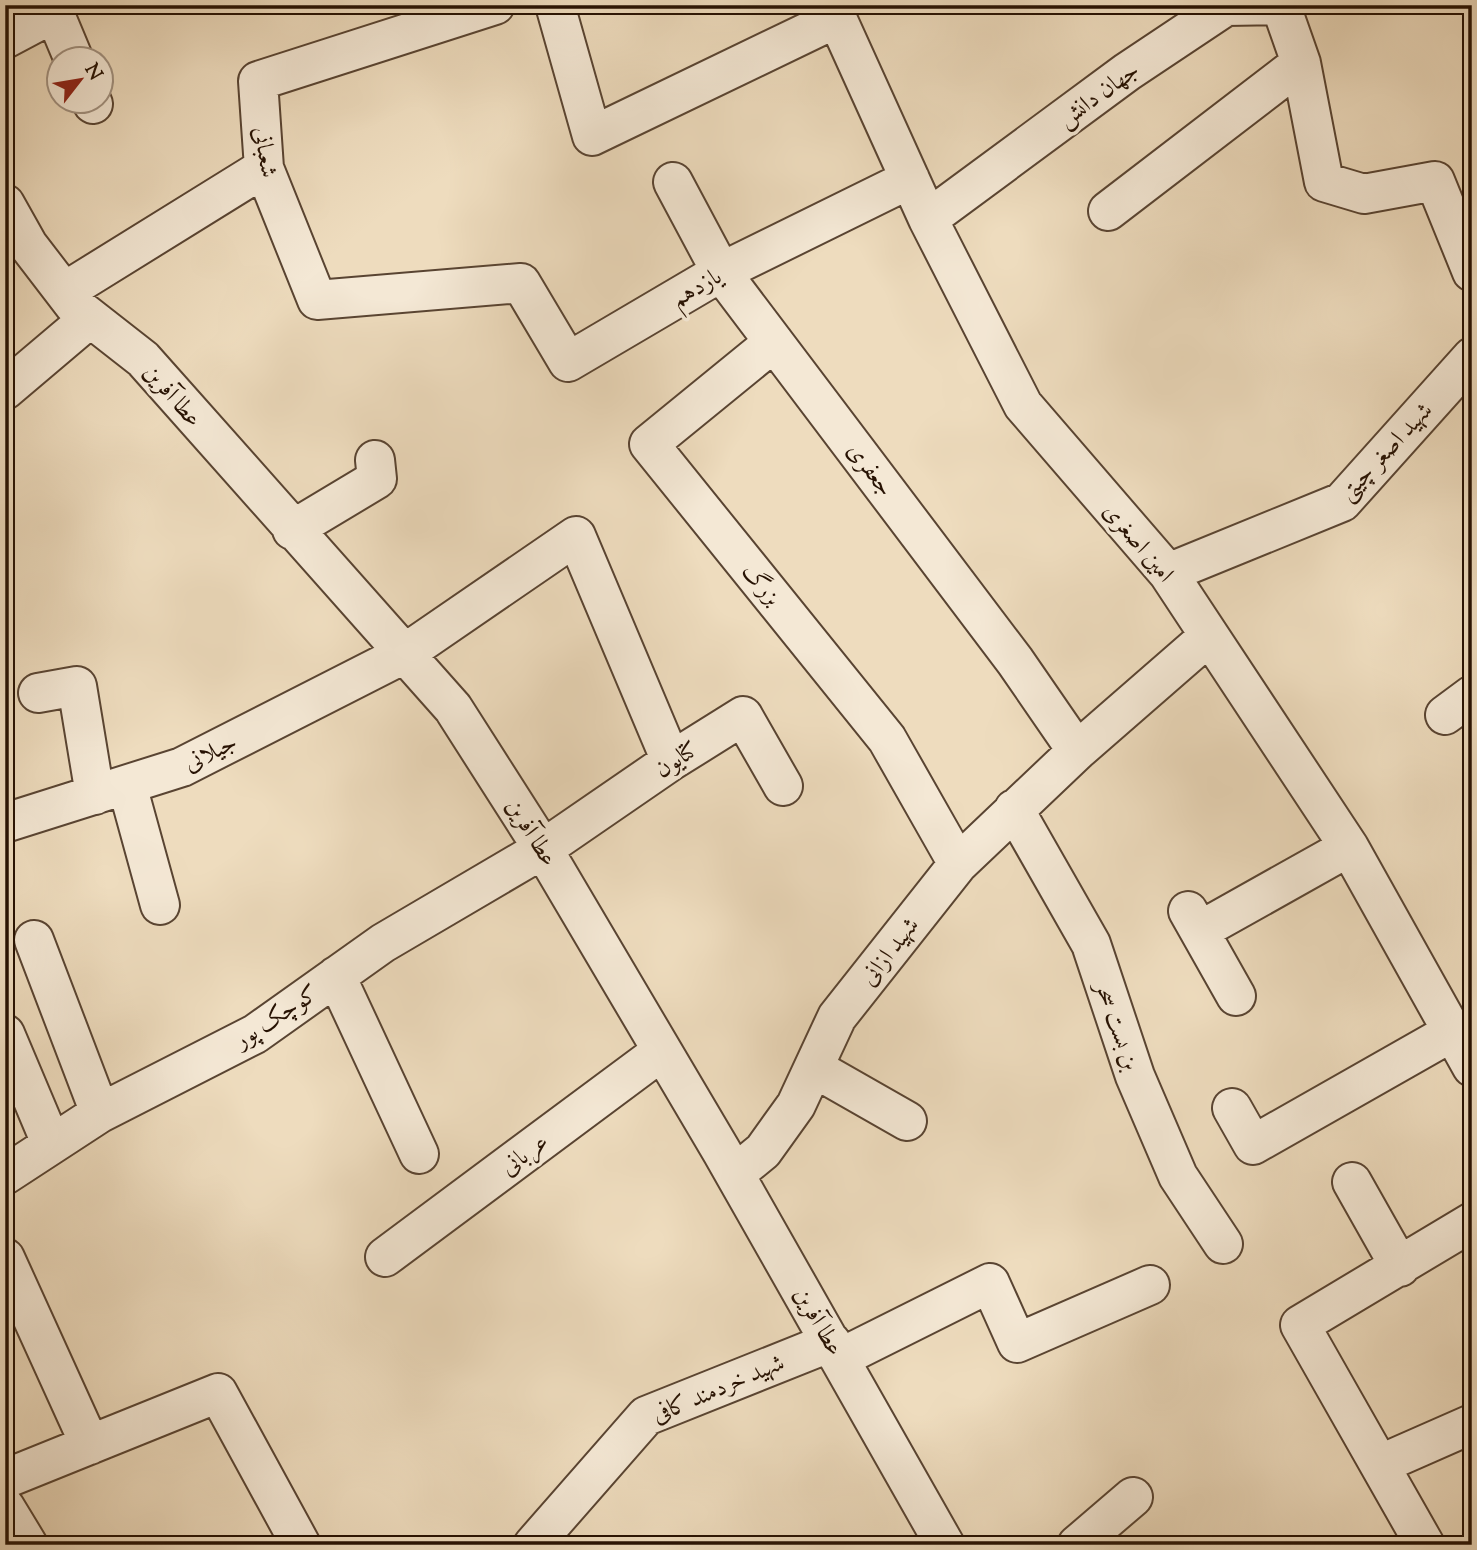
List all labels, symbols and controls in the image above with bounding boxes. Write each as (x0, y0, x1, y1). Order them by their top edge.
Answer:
north arrow (46, 46, 116, 116)
street label: جهان دانش (1051, 54, 1147, 137)
text: N (77, 59, 108, 86)
street label: شعبانی (243, 124, 285, 180)
street label: یازدهم (665, 260, 732, 320)
street label: عطا آفرین (134, 357, 209, 436)
street label: شهید اصغر چیتی (1332, 395, 1441, 510)
street label: جعفری (838, 436, 901, 504)
street label: امین اصغری (1094, 496, 1181, 591)
street label: بزرگ (733, 557, 788, 614)
street label: جیلانی (178, 726, 243, 781)
street label: کتایون (649, 734, 706, 787)
street label: عطا آفرین (496, 792, 565, 874)
street label: شهید ازانی (853, 911, 928, 994)
street label: بن بست سحر (1085, 975, 1147, 1076)
street label: کوچک پور (227, 978, 326, 1059)
street label: عربانی (494, 1126, 556, 1185)
street label: عطا آفرین (784, 1281, 851, 1363)
street label: شهید خردمند کافی (647, 1347, 790, 1433)

